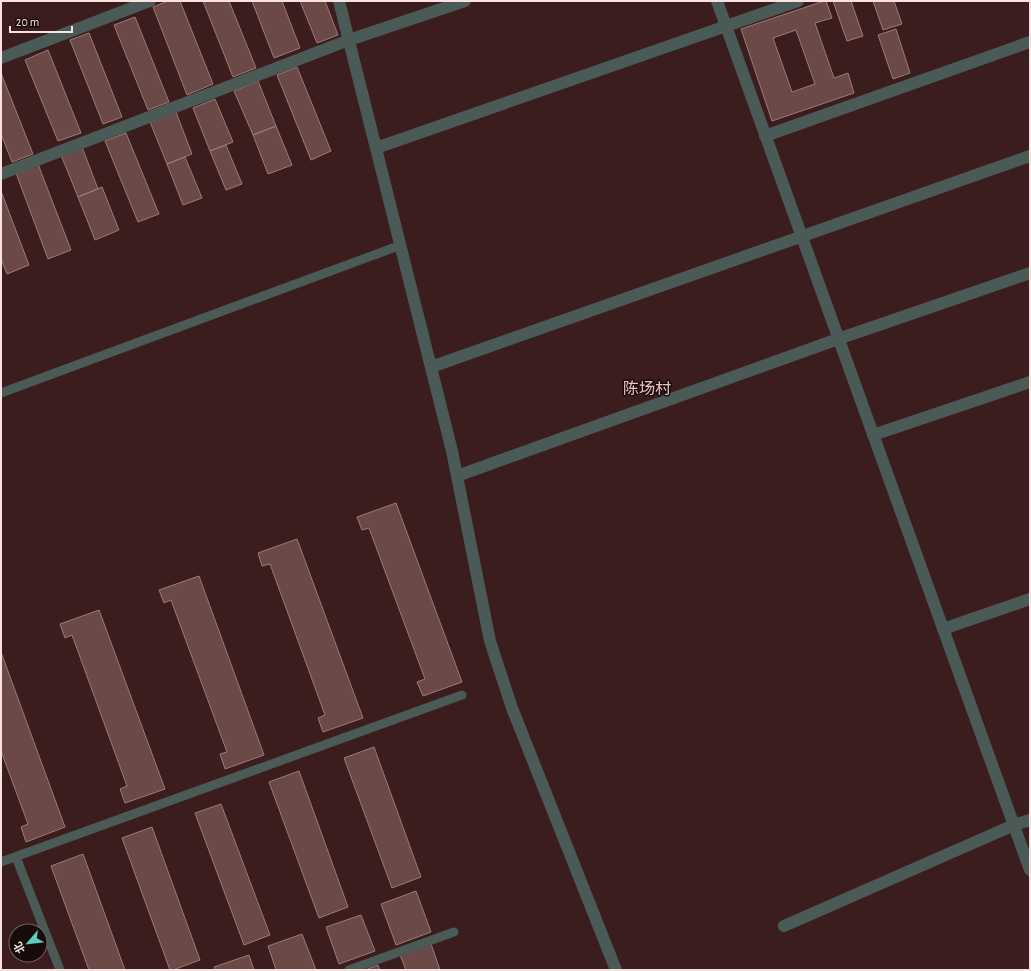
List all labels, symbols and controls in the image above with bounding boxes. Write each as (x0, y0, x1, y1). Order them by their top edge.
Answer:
scale bar (10, 8, 72, 34)
text: 20 m (16, 16, 39, 28)
district label: 陈场村 (623, 380, 671, 397)
north arrow (8, 923, 48, 963)
text: 北 (12, 940, 27, 955)

